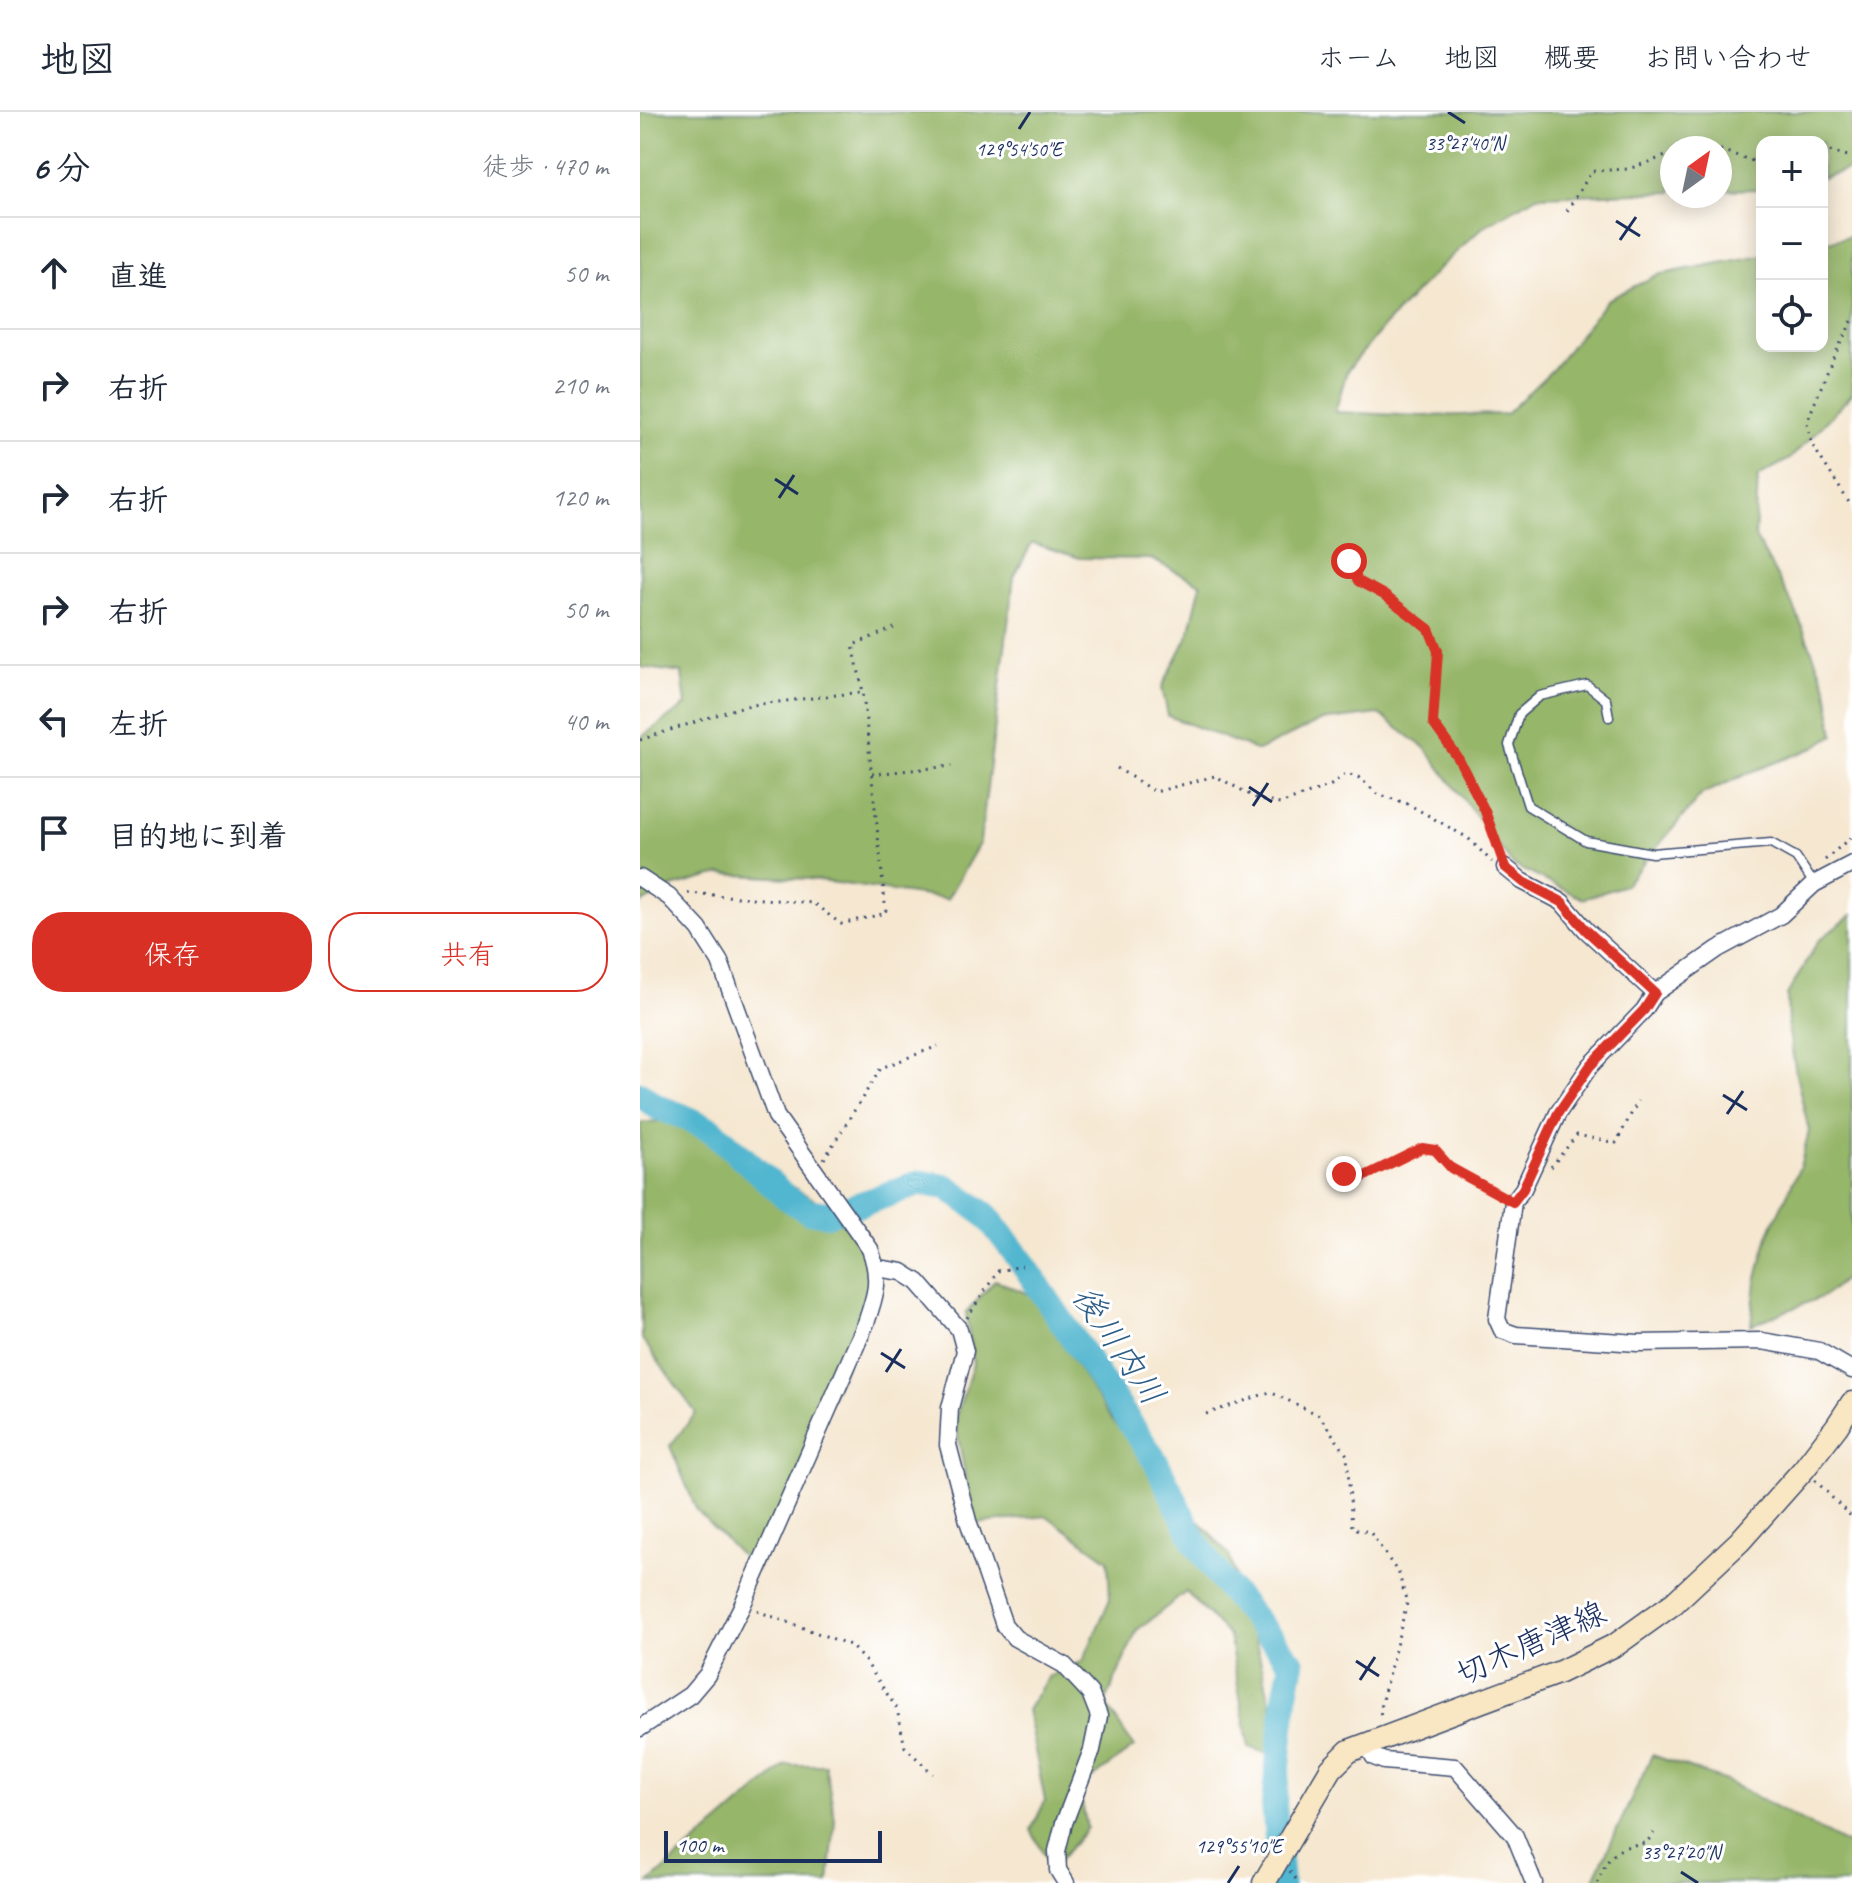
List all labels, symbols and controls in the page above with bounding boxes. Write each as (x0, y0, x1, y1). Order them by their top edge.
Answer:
text: 地図 (40, 36, 116, 83)
text: ホーム (1317, 40, 1400, 75)
text: 地図 (1444, 40, 1500, 75)
text: 概要 (1544, 40, 1600, 75)
text: お問い合わせ (1644, 40, 1812, 75)
text: 33°27'40"N (1426, 131, 1507, 156)
north arrow (1660, 136, 1732, 208)
map controls (1756, 136, 1828, 352)
button: + (1756, 136, 1828, 208)
text: 129°54'50"E (976, 137, 1065, 162)
text: 6 分 (32, 146, 90, 189)
text: 徒歩 · 470 m (483, 150, 608, 183)
button: − (1756, 208, 1828, 280)
icon: ahead (32, 251, 76, 295)
text: 直進 (108, 257, 168, 295)
text: 50 m (564, 257, 608, 290)
button: locate (1756, 280, 1828, 352)
icon: right (32, 363, 76, 407)
text: 右折 (108, 369, 168, 407)
text: 210 m (552, 369, 608, 402)
icon: right (32, 475, 76, 519)
text: 右折 (108, 481, 168, 519)
text: 120 m (552, 481, 608, 514)
route start (1331, 543, 1367, 579)
icon: right (32, 587, 76, 631)
text: 右折 (108, 593, 168, 631)
text: 50 m (564, 593, 608, 626)
icon: left (32, 699, 76, 743)
text: 左折 (108, 705, 168, 743)
text: 40 m (564, 705, 608, 738)
icon: arrive (32, 811, 76, 855)
text: 目的地に到着 (108, 817, 288, 855)
button: 保存 (32, 912, 312, 992)
button: 共有 (328, 912, 608, 992)
route end (1326, 1156, 1362, 1192)
water label: 後川内川 (1063, 1277, 1175, 1413)
street label: 切木唐津線 (1450, 1592, 1612, 1694)
scale bar (664, 1827, 882, 1863)
text: 100 m (676, 1831, 723, 1859)
text: 129°55'10"E (1196, 1834, 1285, 1859)
text: 33°27'20"N (1642, 1840, 1723, 1865)

